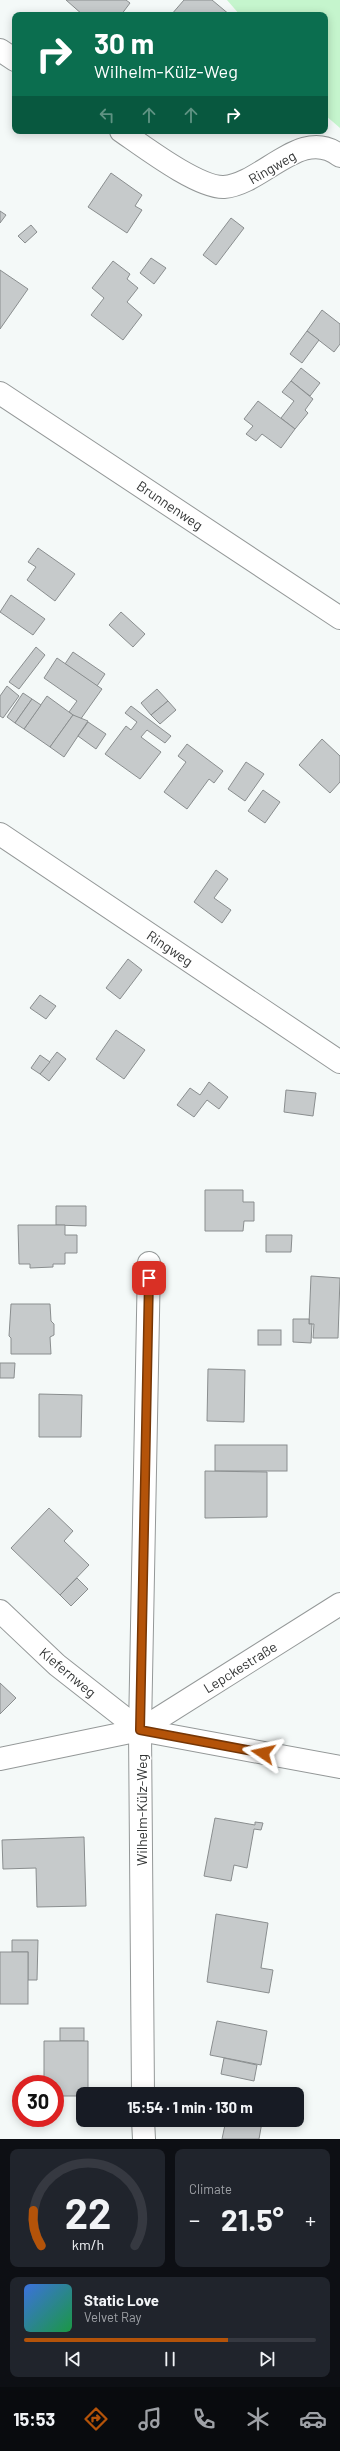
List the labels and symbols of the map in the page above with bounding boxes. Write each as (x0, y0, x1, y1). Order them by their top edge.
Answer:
street label: Ringweg (245, 147, 299, 187)
street label: Brunnenweg (134, 477, 206, 533)
street label: Ringweg (144, 926, 196, 970)
pin (132, 1261, 166, 1295)
street label: Lepckestraße (200, 1638, 280, 1696)
street label: Kiefernweg (36, 1643, 100, 1701)
position arrow (242, 1732, 284, 1774)
street label: Wilhelm-Külz-Weg (133, 1754, 150, 1866)
speed limit sign: 30 (12, 2075, 64, 2127)

